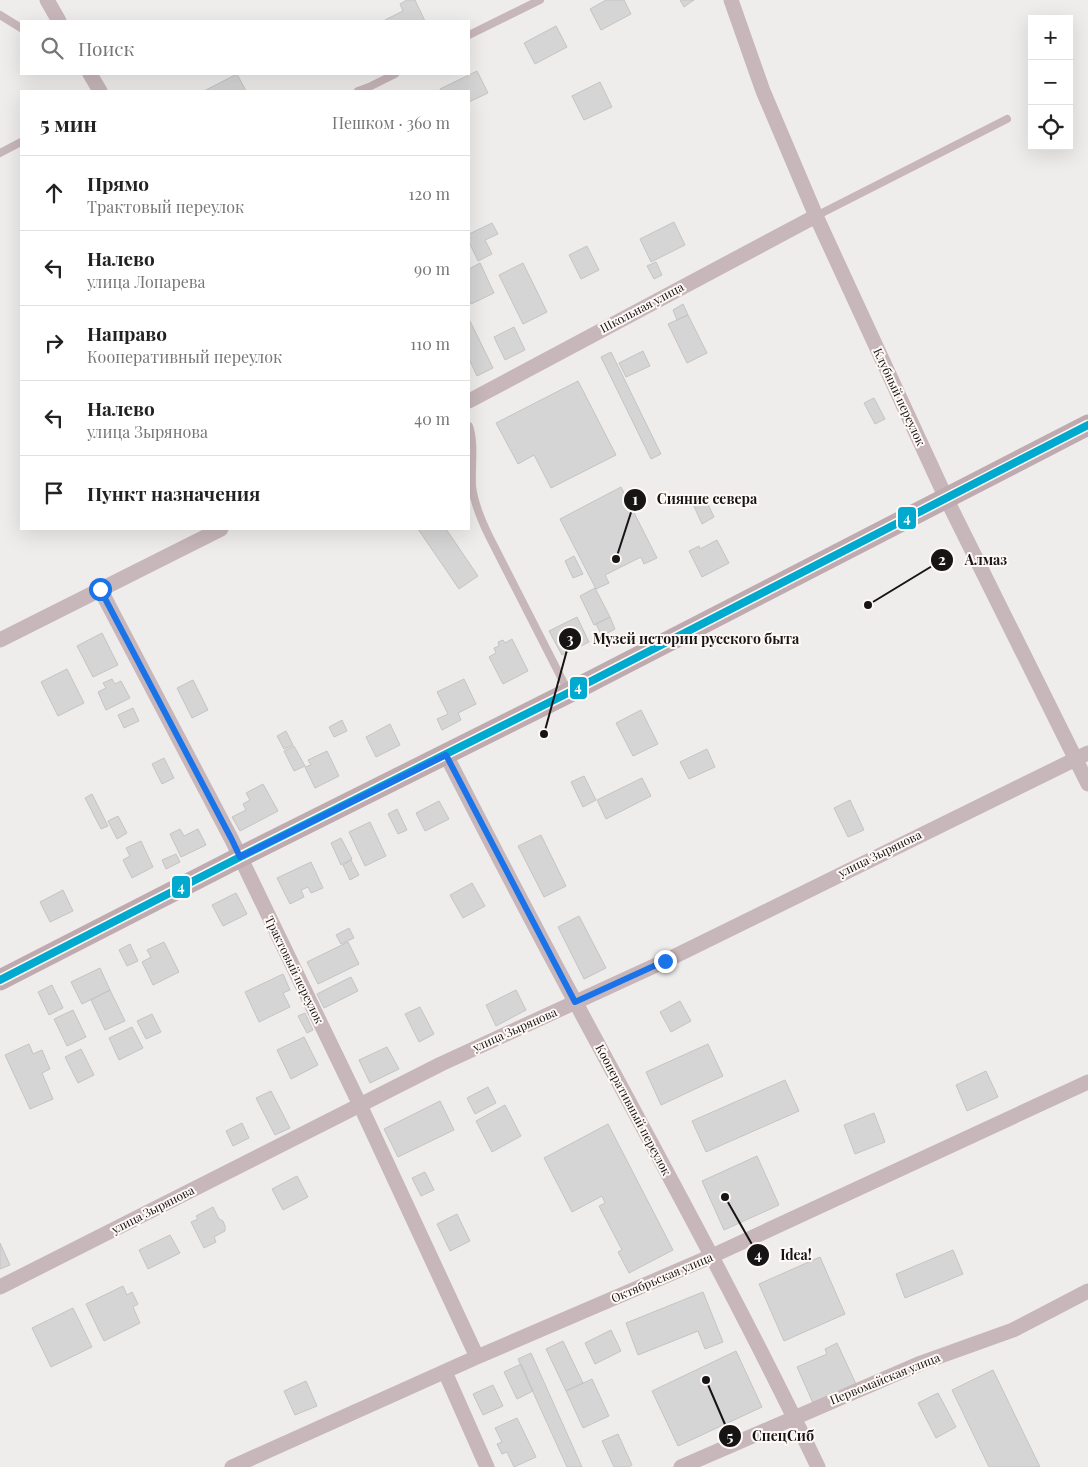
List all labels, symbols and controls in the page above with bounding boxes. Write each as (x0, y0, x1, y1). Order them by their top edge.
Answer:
map controls (1028, 15, 1073, 150)
button: + (1028, 15, 1073, 60)
search box (20, 20, 470, 75)
icon: search (38, 34, 66, 62)
text: Поиск (78, 35, 134, 61)
button: − (1028, 60, 1073, 105)
button: locate (1028, 105, 1073, 150)
text: 5 мин (40, 109, 97, 137)
text: Пешком · 360 m (332, 112, 450, 133)
text: Прямо (87, 170, 149, 196)
icon: ahead (40, 179, 68, 207)
text: 120 m (409, 183, 450, 204)
text: Трактовый переулок (87, 196, 244, 217)
text: Налево (87, 245, 155, 271)
icon: left (40, 254, 68, 282)
text: 90 m (414, 258, 450, 279)
text: улица Лопарева (87, 271, 206, 292)
street label: Школьная улица (597, 278, 686, 336)
text: Направо (87, 320, 167, 346)
icon: right (40, 329, 68, 357)
text: 110 m (410, 333, 450, 354)
street label: Клубный переулок (870, 345, 930, 448)
text: Кооперативный переулок (87, 346, 282, 367)
text: Налево (87, 395, 155, 421)
icon: left (40, 404, 68, 432)
text: 40 m (414, 408, 450, 429)
text: улица Зырянова (87, 421, 208, 442)
icon: arrive (40, 479, 68, 507)
text: Пункт назначения (87, 480, 260, 506)
callout: Сияние севера (622, 485, 768, 514)
text: 1 (632, 489, 638, 509)
text: Сияние севера (657, 489, 758, 508)
line badge: 4 (897, 506, 917, 530)
text: 4 (903, 508, 911, 527)
callout: Алмаз (930, 546, 1017, 575)
text: 2 (938, 549, 946, 569)
text: Алмаз (964, 550, 1007, 569)
route start (89, 578, 112, 601)
callout: Музей истории русского быта (558, 625, 809, 654)
text: 3 (566, 628, 574, 648)
text: Музей истории русского быта (593, 629, 800, 648)
line badge: 4 (569, 676, 588, 700)
text: 4 (574, 677, 582, 696)
street label: улица Зырянова (834, 826, 924, 881)
line badge: 4 (171, 875, 191, 899)
text: 4 (177, 877, 185, 896)
street label: Трактовый переулок (262, 913, 328, 1026)
route end (654, 950, 677, 973)
street label: улица Зырянова (469, 1003, 559, 1055)
street label: Кооперативный переулок (592, 1041, 675, 1178)
street label: улица Зырянова (108, 1181, 197, 1237)
callout: Idea! (745, 1240, 822, 1269)
text: 4 (754, 1244, 762, 1264)
text: Idea! (780, 1245, 812, 1264)
street label: Октябрьская улица (608, 1248, 715, 1306)
street label: Первомайская улица (827, 1349, 942, 1408)
callout: СпецСиб (717, 1422, 824, 1451)
text: 5 (727, 1426, 734, 1446)
text: СпецСиб (752, 1426, 814, 1445)

